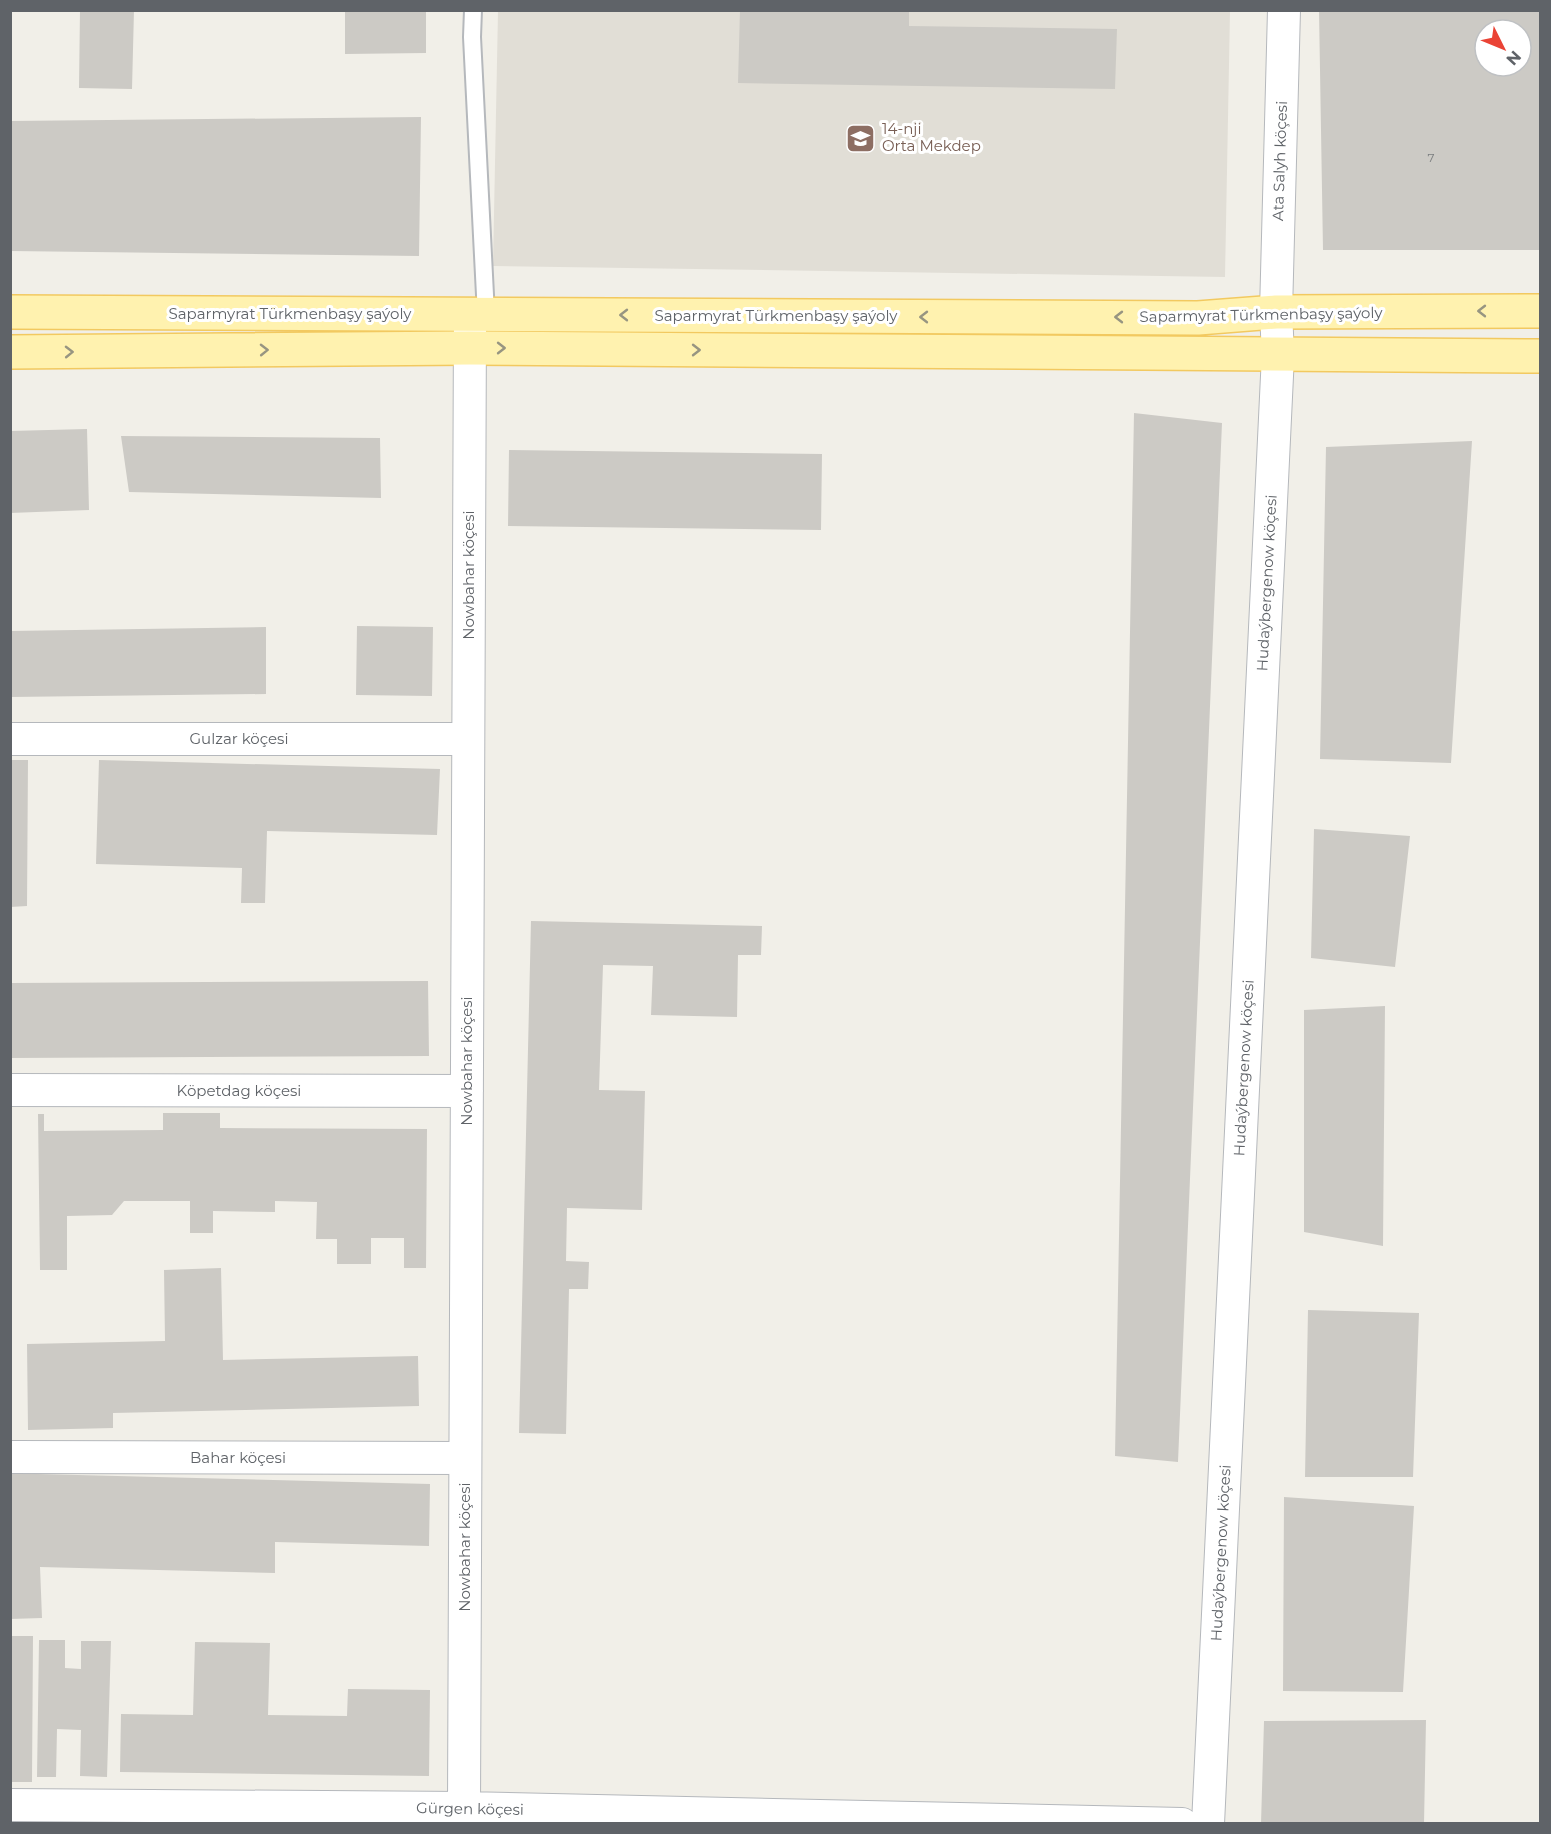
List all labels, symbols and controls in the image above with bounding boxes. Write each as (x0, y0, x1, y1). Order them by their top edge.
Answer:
north arrow (1473, 18, 1533, 78)
text: N (1502, 47, 1525, 69)
street label: Ata Salyh köçesi (1268, 101, 1291, 221)
place label: 14-nji Orta Mekdep (882, 119, 981, 155)
school or university icon: 14-nji Orta Mekdep (845, 122, 877, 154)
house number: 7 (1427, 150, 1435, 165)
street label: Saparmyrat Türkmenbaşy şaýoly (1139, 303, 1383, 326)
street label: Saparmyrat Türkmenbaşy şaýoly (169, 304, 412, 323)
one-way arrow (1478, 305, 1487, 317)
street label: Saparmyrat Türkmenbaşy şaýoly (655, 306, 898, 325)
one-way arrow (620, 309, 629, 322)
one-way arrow (920, 311, 929, 323)
one-way arrow (1115, 311, 1124, 323)
one-way arrow (496, 342, 505, 354)
one-way arrow (259, 344, 268, 356)
one-way arrow (691, 344, 700, 356)
one-way arrow (64, 346, 73, 358)
street label: Hudaýbergenow köçesi (1252, 494, 1281, 672)
street label: Nowbahar köçesi (459, 510, 478, 640)
street label: Gulzar köçesi (190, 729, 288, 748)
street label: Hudaýbergenow köçesi (1229, 979, 1258, 1157)
street label: Nowbahar köçesi (457, 996, 476, 1126)
street label: Köpetdag köçesi (177, 1081, 301, 1100)
street label: Bahar köçesi (190, 1448, 286, 1467)
street label: Hudaýbergenow köçesi (1206, 1464, 1235, 1642)
street label: Nowbahar köçesi (455, 1482, 474, 1612)
street label: Gürgen köçesi (416, 1798, 524, 1819)

